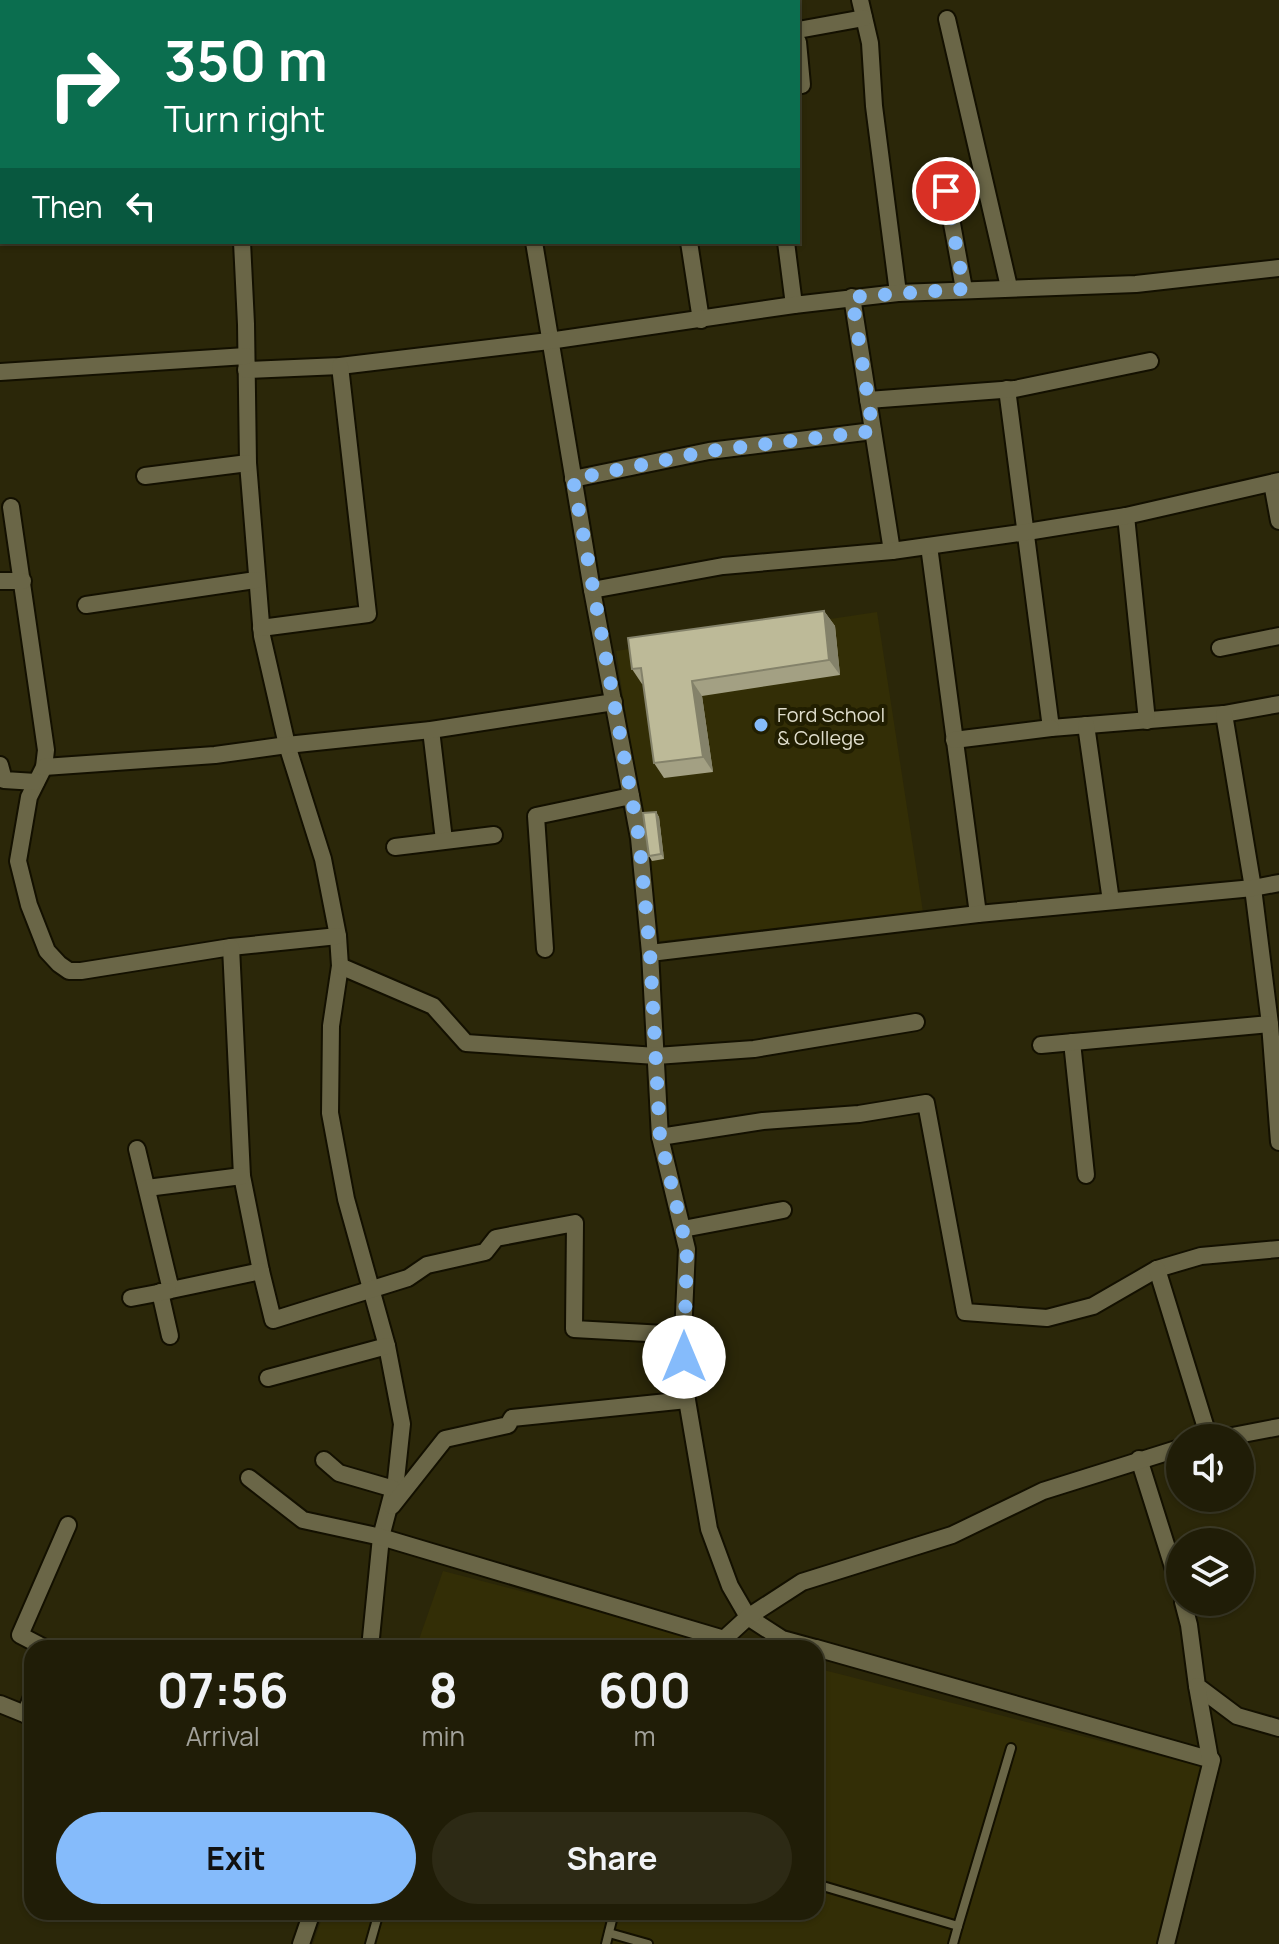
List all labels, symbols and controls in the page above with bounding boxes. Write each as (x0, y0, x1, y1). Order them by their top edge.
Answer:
text: 350 m (164, 21, 328, 98)
icon: right (32, 32, 136, 136)
text: Turn right (164, 94, 325, 143)
pin (912, 157, 980, 225)
icon: arrive (924, 169, 968, 213)
icon: left (119, 184, 163, 228)
text: Then (32, 186, 103, 227)
place label: Ford School & College (777, 701, 885, 751)
marker: Ford School & College (752, 716, 770, 734)
position arrow (642, 1315, 726, 1399)
map controls (1166, 1424, 1254, 1616)
button: sound (1166, 1424, 1254, 1512)
button: layers (1166, 1528, 1254, 1616)
text: 07:56 (157, 1657, 289, 1722)
text: 8 (429, 1657, 458, 1722)
text: 600 (598, 1657, 691, 1722)
text: Arrival (186, 1718, 260, 1754)
text: min (422, 1718, 465, 1754)
text: m (634, 1718, 656, 1754)
button: Exit (56, 1812, 416, 1904)
button: Share (432, 1812, 792, 1904)

